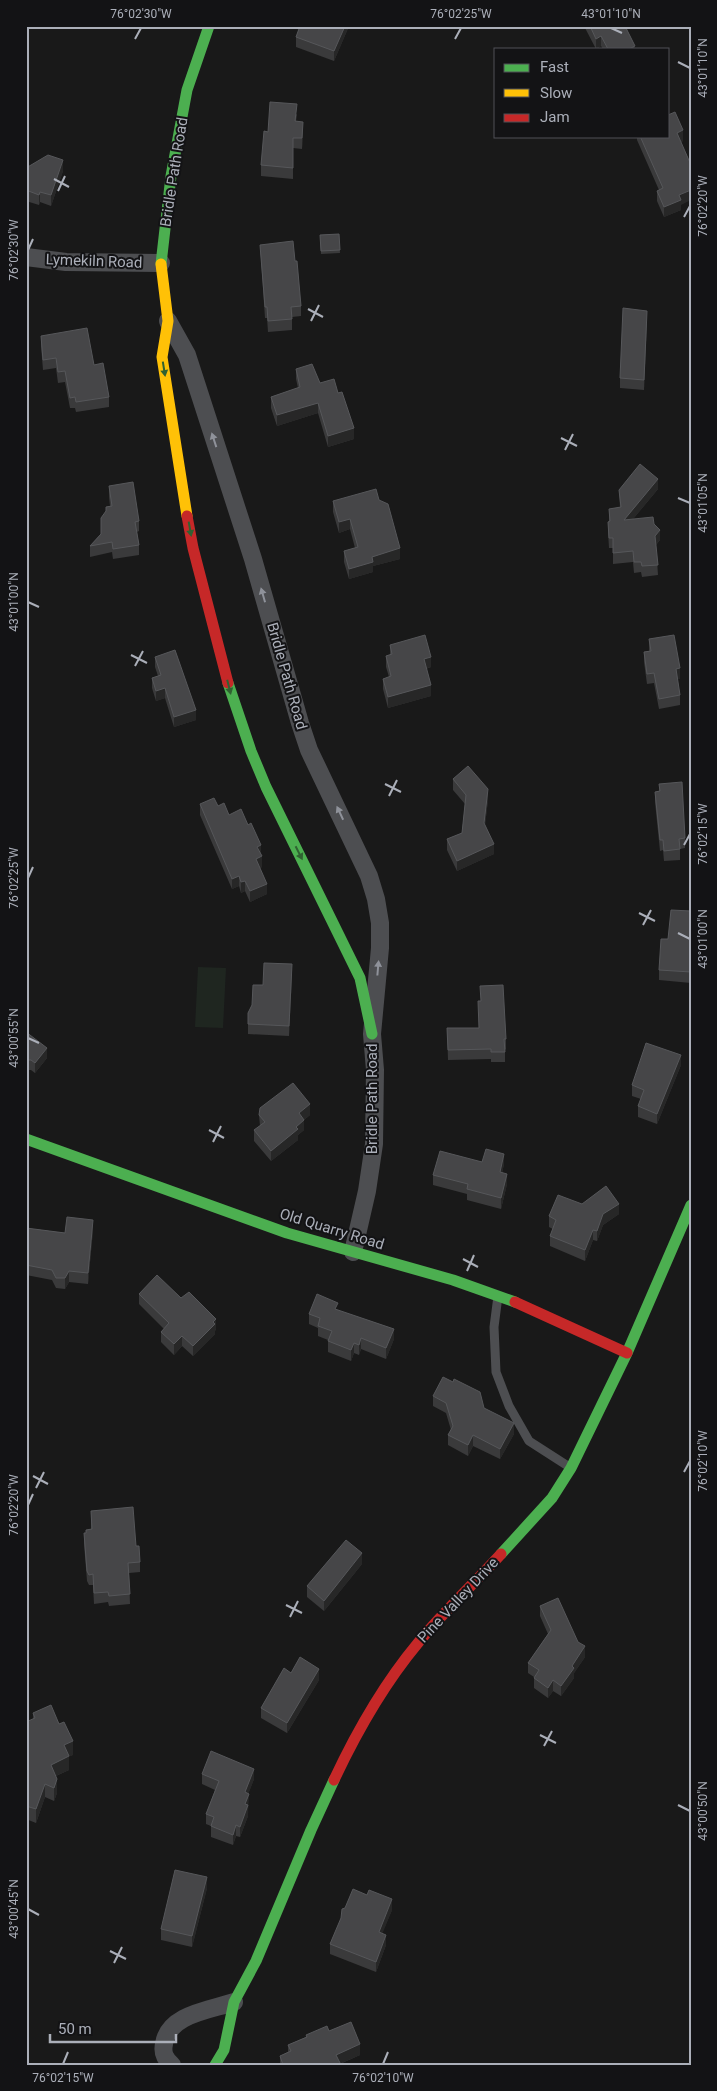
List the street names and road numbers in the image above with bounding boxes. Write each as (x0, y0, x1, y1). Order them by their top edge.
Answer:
street label: Bridle Path Road (156, 116, 192, 228)
street label: Lymekiln Road (45, 250, 143, 272)
street label: Bridle Path Road (263, 620, 311, 732)
street label: Bridle Path Road (363, 1044, 381, 1154)
street label: Old Quarry Road (278, 1205, 386, 1253)
street label: Pine Valley Drive (414, 1554, 502, 1646)

